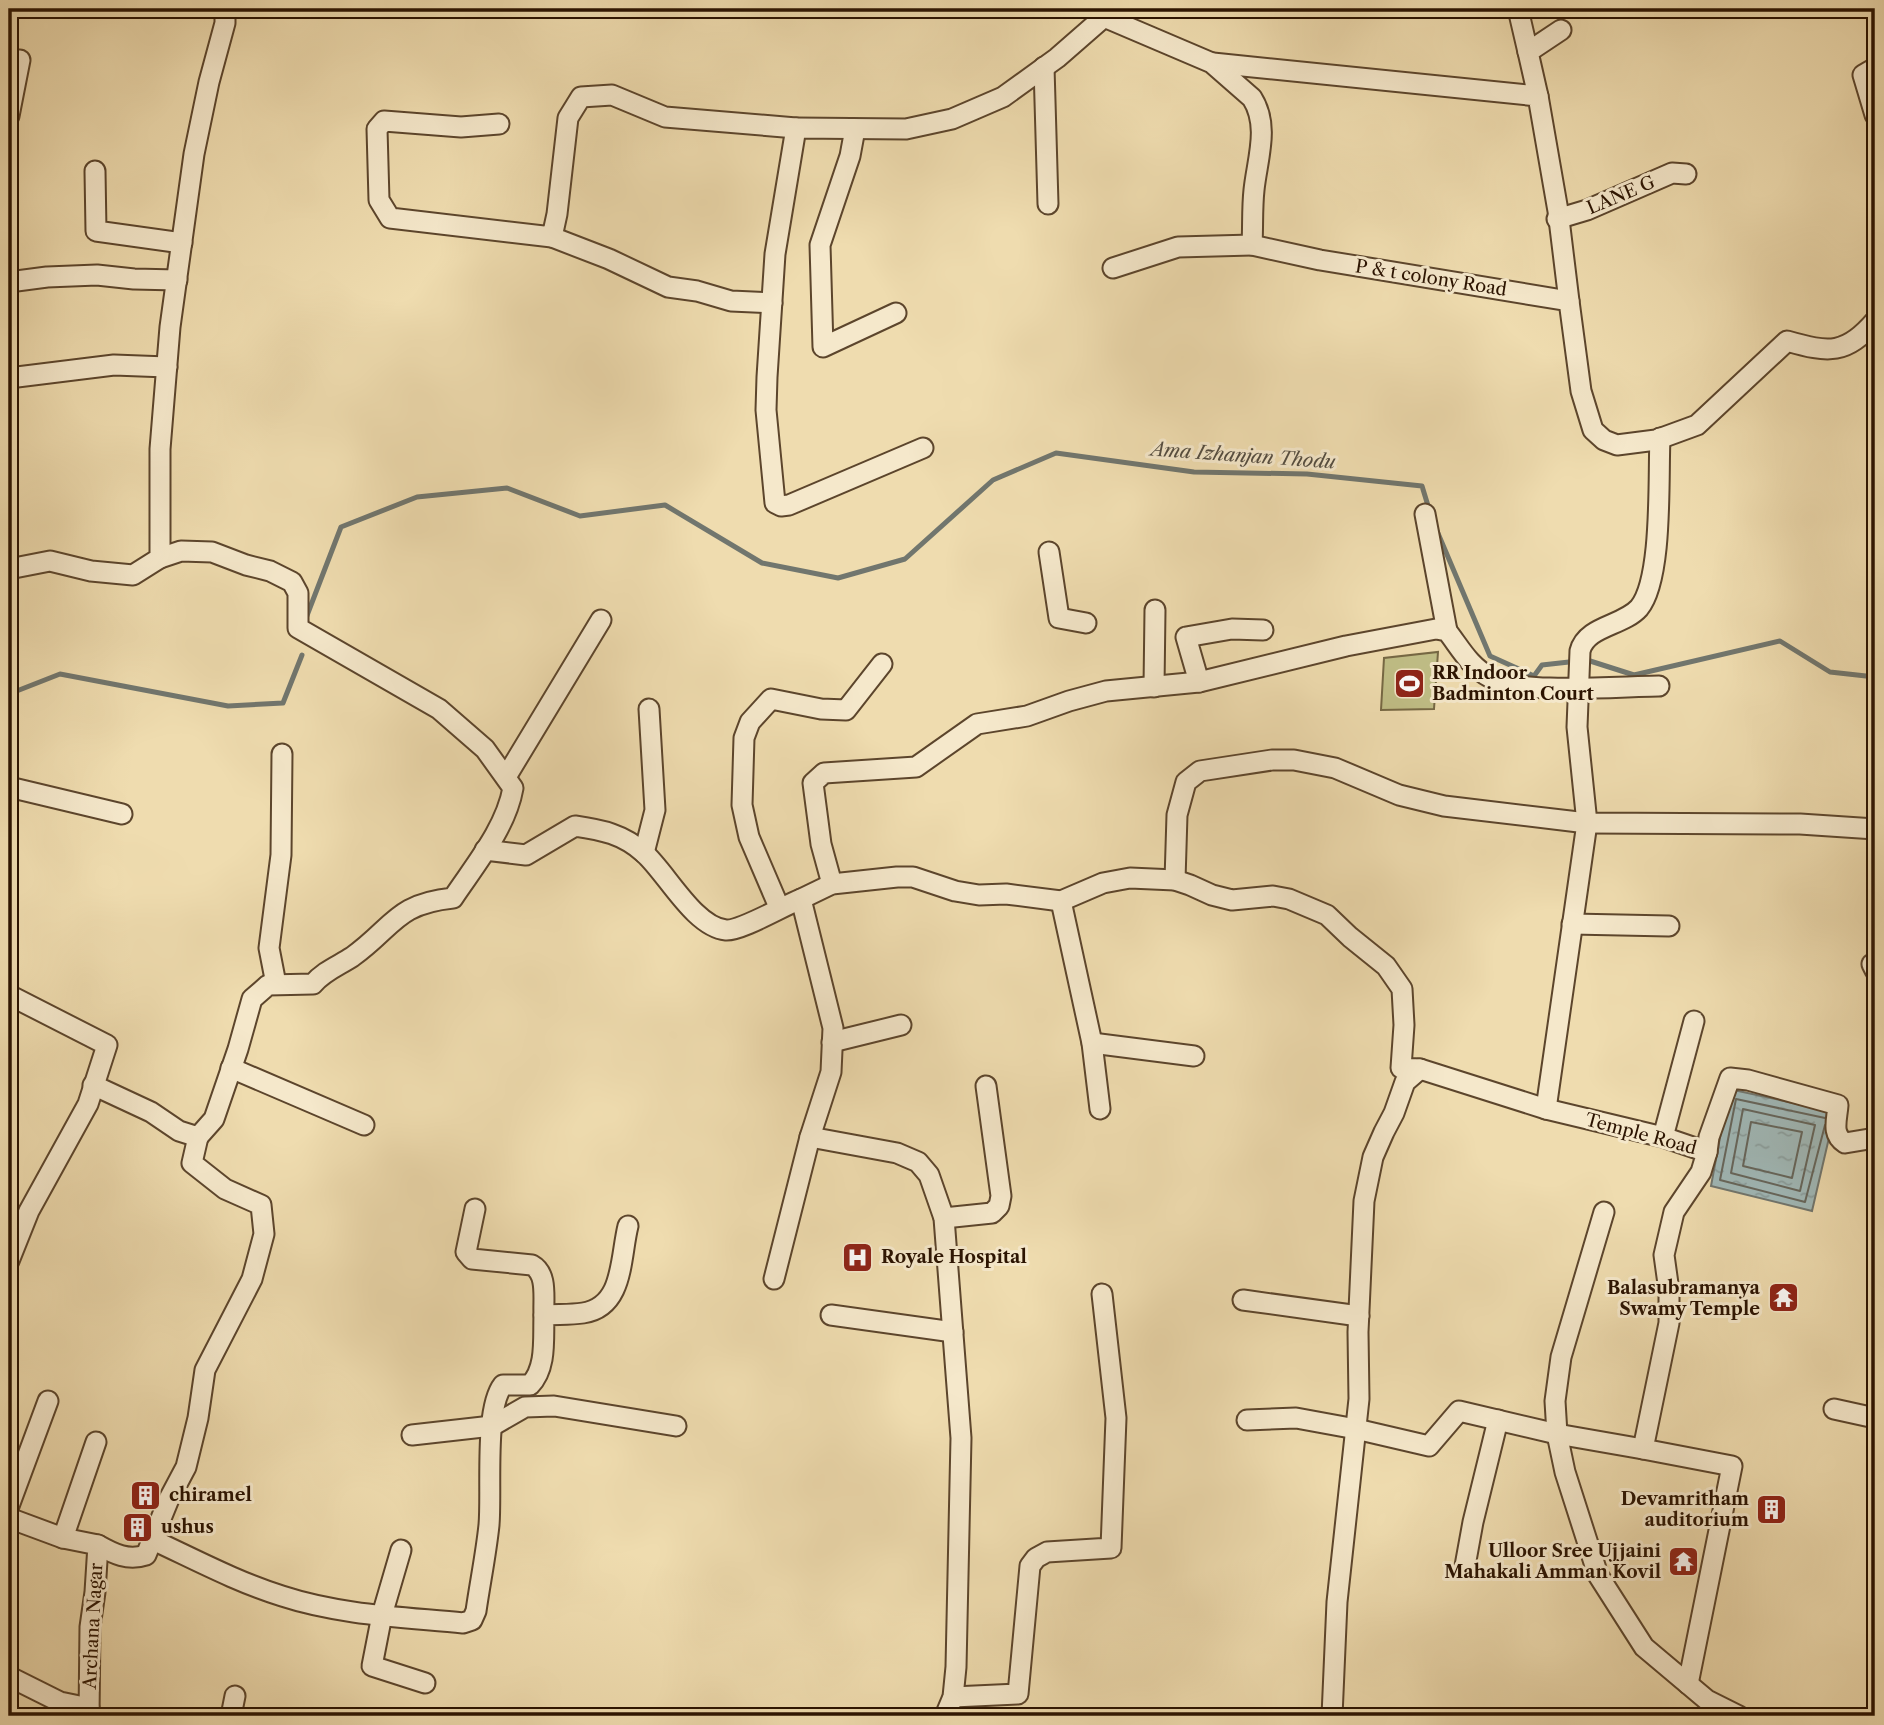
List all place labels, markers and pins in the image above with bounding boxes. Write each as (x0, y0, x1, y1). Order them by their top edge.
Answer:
place label: RR Indoor Badminton Court (1432, 662, 1595, 705)
sports icon: RR Indoor Badminton Court (1392, 666, 1426, 700)
hospital icon: Royale Hospital (841, 1240, 875, 1274)
place label: Royale Hospital (881, 1246, 1027, 1268)
place label: Balasubramanya Swamy Temple (1607, 1277, 1761, 1320)
temple icon: Balasubramanya Swamy Temple (1766, 1281, 1800, 1315)
building icon: chiramel (129, 1478, 163, 1512)
place label: chiramel (169, 1484, 252, 1506)
place label: Devamritham auditorium (1621, 1488, 1749, 1531)
building icon: Devamritham auditorium (1755, 1492, 1789, 1526)
building icon: ushus (121, 1510, 155, 1544)
place label: ushus (161, 1516, 214, 1538)
place label: Ulloor Sree Ujjaini Mahakali Amman Kovil (1444, 1540, 1662, 1583)
temple icon: Ulloor Sree Ujjaini Mahakali Amman Kovil (1667, 1544, 1701, 1578)

